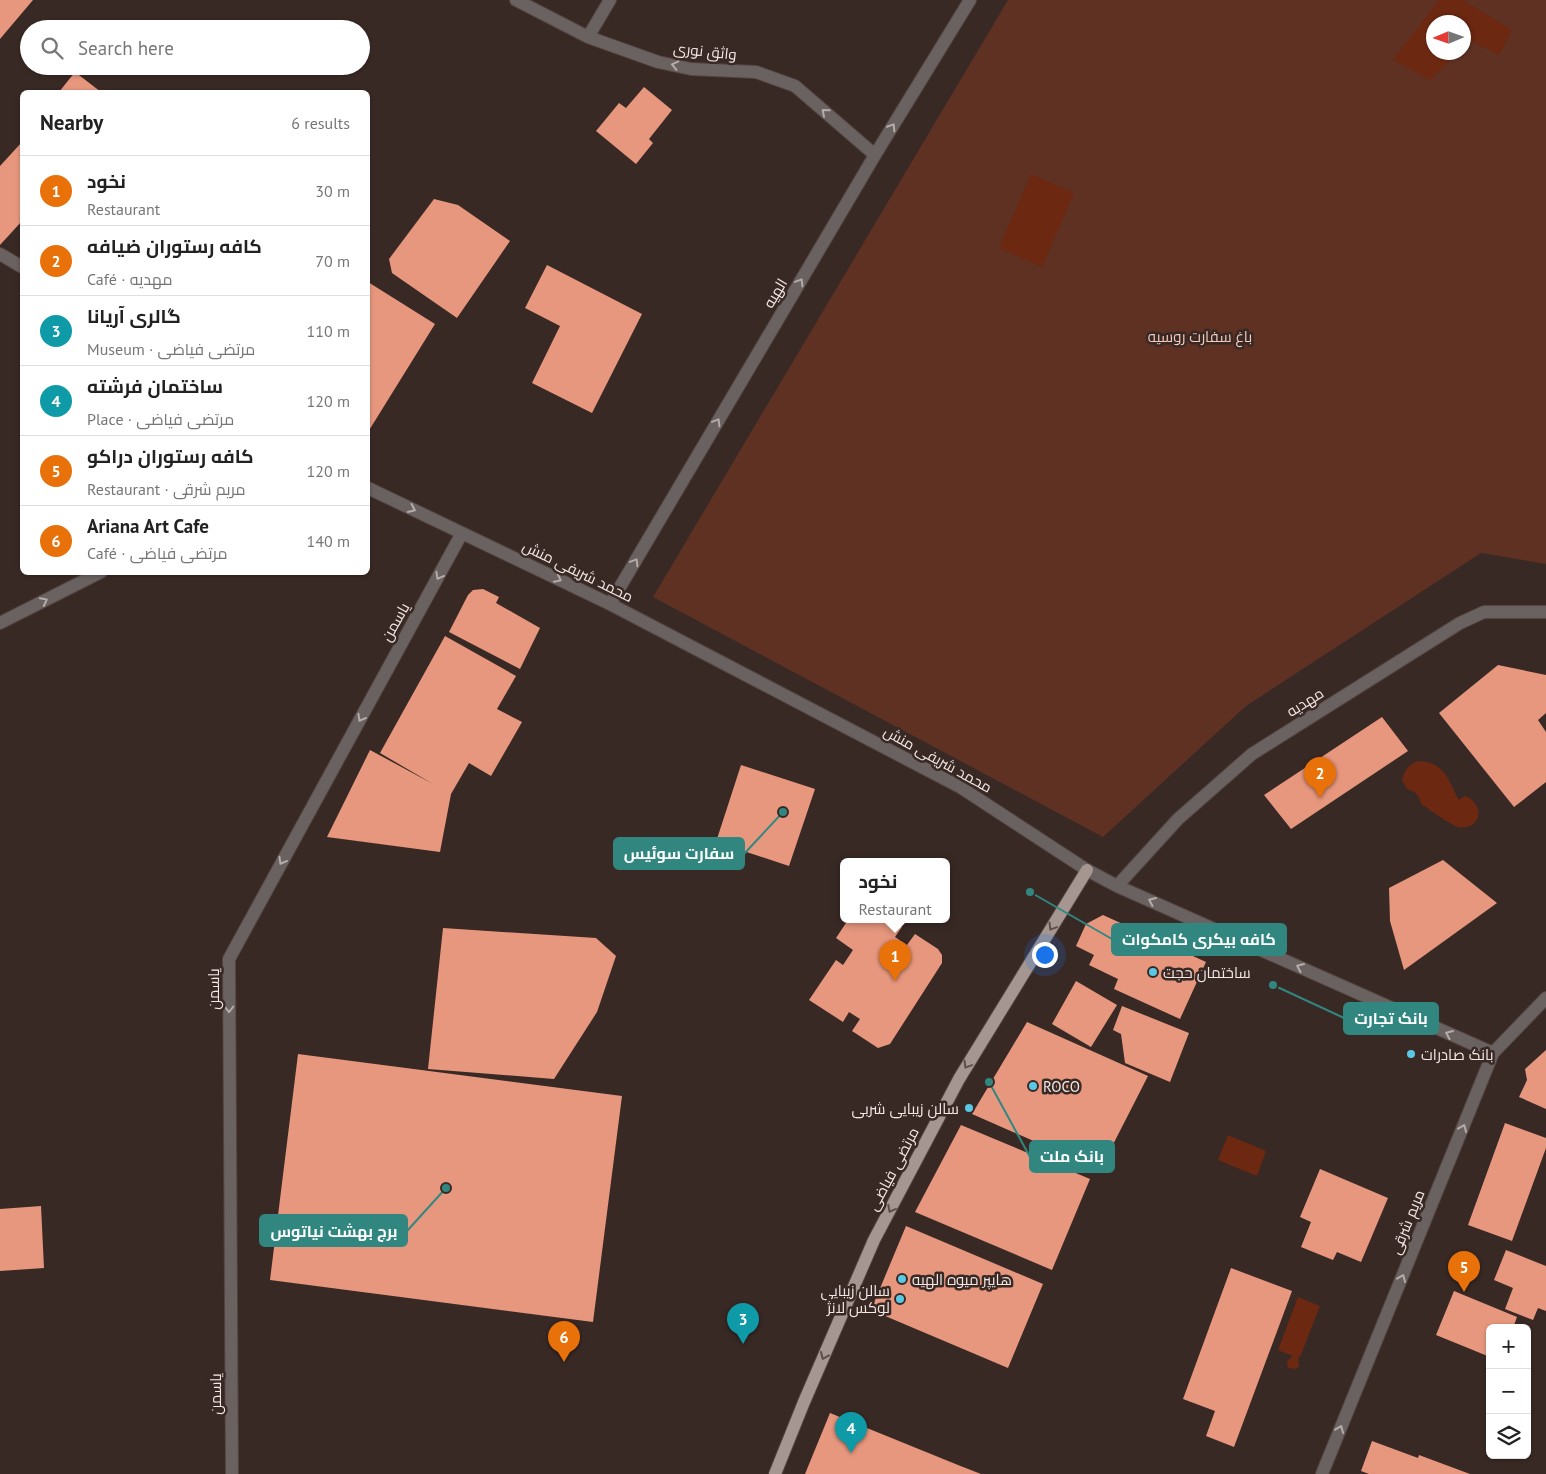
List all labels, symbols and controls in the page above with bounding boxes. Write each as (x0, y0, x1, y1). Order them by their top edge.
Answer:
north arrow (1426, 15, 1471, 60)
search box (20, 20, 370, 75)
icon: search (38, 34, 66, 62)
text: Search here (78, 36, 174, 60)
street label: واثق نوری (672, 38, 738, 65)
one-way arrow (670, 60, 679, 71)
one-way arrow (821, 108, 830, 117)
text: Nearby (40, 109, 103, 136)
text: 6 results (291, 113, 350, 133)
one-way arrow (886, 124, 895, 133)
text: نخود (87, 169, 126, 193)
text: 1 (51, 181, 61, 201)
text: 30 m (315, 181, 350, 201)
text: Restaurant (87, 199, 160, 219)
text: کافه رستوران ضیافه (87, 234, 262, 258)
text: 2 (51, 251, 61, 271)
text: 70 m (315, 251, 350, 271)
text: Café · مهدیه (87, 269, 173, 289)
street label: الهیه (759, 275, 792, 312)
one-way arrow (793, 278, 803, 287)
text: گالری آریانا (87, 304, 181, 328)
text: 3 (51, 321, 61, 341)
text: 110 m (307, 321, 350, 341)
park label: باغ سفارت روسیه (1148, 327, 1252, 348)
text: Museum · مرتضی فیاضی (87, 339, 255, 359)
text: ساختمان فرشته (87, 374, 223, 398)
text: 4 (51, 391, 61, 411)
text: 120 m (307, 391, 350, 411)
text: Place · مرتضی فیاضی (87, 409, 234, 429)
one-way arrow (711, 418, 721, 427)
text: کافه رستوران دراکو (87, 444, 254, 468)
text: 5 (51, 461, 61, 481)
text: 120 m (307, 461, 350, 481)
text: Restaurant · مریم شرقی (87, 479, 246, 499)
one-way arrow (407, 503, 416, 513)
text: Ariana Art Cafe (87, 514, 209, 538)
text: 6 (51, 531, 61, 551)
text: 140 m (307, 531, 350, 551)
street label: محمد شریفی منش (519, 536, 637, 607)
text: Café · مرتضی فیاضی (87, 543, 228, 563)
one-way arrow (628, 558, 638, 567)
one-way arrow (435, 570, 445, 579)
one-way arrow (553, 573, 562, 583)
one-way arrow (38, 598, 47, 608)
street label: یاسمن (377, 599, 414, 645)
street label: مهدیه (1283, 683, 1328, 722)
one-way arrow (357, 713, 367, 722)
street label: محمد شریفی منش (880, 721, 996, 798)
pin: 2 (1304, 757, 1336, 798)
callout: سفارت سوئیس (614, 838, 744, 869)
text: سفارت سوئیس (624, 843, 734, 863)
one-way arrow (279, 855, 289, 864)
popup (840, 858, 950, 923)
text: نخود (858, 869, 897, 893)
one-way arrow (1148, 897, 1157, 907)
text: Restaurant (858, 899, 932, 919)
one-way arrow (1049, 921, 1059, 930)
callout: کافه بیکری کامکوات (1112, 924, 1286, 955)
text: کافه بیکری کامکوات (1122, 929, 1276, 949)
pin: 1 (879, 940, 911, 981)
your location (1032, 942, 1058, 968)
place label: ساختمان حجت (1163, 963, 1251, 983)
one-way arrow (1296, 963, 1305, 974)
marker: ساختمان حجت (1147, 966, 1159, 978)
street label: یاسمن (204, 968, 224, 1010)
callout: بانک تجارت (1344, 1003, 1438, 1034)
one-way arrow (224, 1006, 234, 1014)
text: بانک تجارت (1354, 1008, 1428, 1028)
one-way arrow (1445, 1029, 1454, 1040)
place label: بانک صادرات (1421, 1045, 1494, 1064)
marker: بانک صادرات (1405, 1048, 1417, 1060)
one-way arrow (964, 1060, 974, 1069)
place label: ROCO (1043, 1077, 1080, 1096)
marker: ROCO (1027, 1080, 1039, 1092)
place label: سالن زیبایی شربی (852, 1099, 959, 1119)
marker: سالن زیبایی شربی (963, 1102, 975, 1114)
street label: مرتضی فیاضی (863, 1124, 924, 1214)
one-way arrow (1457, 1124, 1467, 1133)
callout: بانک ملت (1030, 1141, 1114, 1172)
text: بانک ملت (1040, 1146, 1104, 1166)
street label: مریم شرقی (1385, 1187, 1429, 1257)
one-way arrow (887, 1203, 897, 1212)
callout: برج بهشت نیاتوس (260, 1215, 407, 1246)
text: برج بهشت نیاتوس (270, 1221, 398, 1242)
pin: 5 (1448, 1251, 1480, 1292)
place label: هایپر میوه الهیه (912, 1270, 1012, 1290)
marker: هایپر میوه الهیه (896, 1273, 908, 1285)
one-way arrow (1395, 1274, 1406, 1283)
place label: سالن زیبایی لوکس لانژ (821, 1281, 890, 1318)
marker: سالن زیبایی لوکس لانژ (894, 1293, 906, 1305)
pin: 3 (727, 1303, 759, 1344)
pin: 6 (548, 1321, 580, 1362)
map controls (1486, 1324, 1531, 1459)
button: + (1486, 1324, 1531, 1369)
one-way arrow (819, 1351, 830, 1360)
button: − (1486, 1369, 1531, 1414)
street label: یاسمن (206, 1373, 226, 1415)
pin: 4 (835, 1412, 867, 1453)
button: layers (1486, 1414, 1531, 1459)
one-way arrow (1334, 1425, 1345, 1434)

